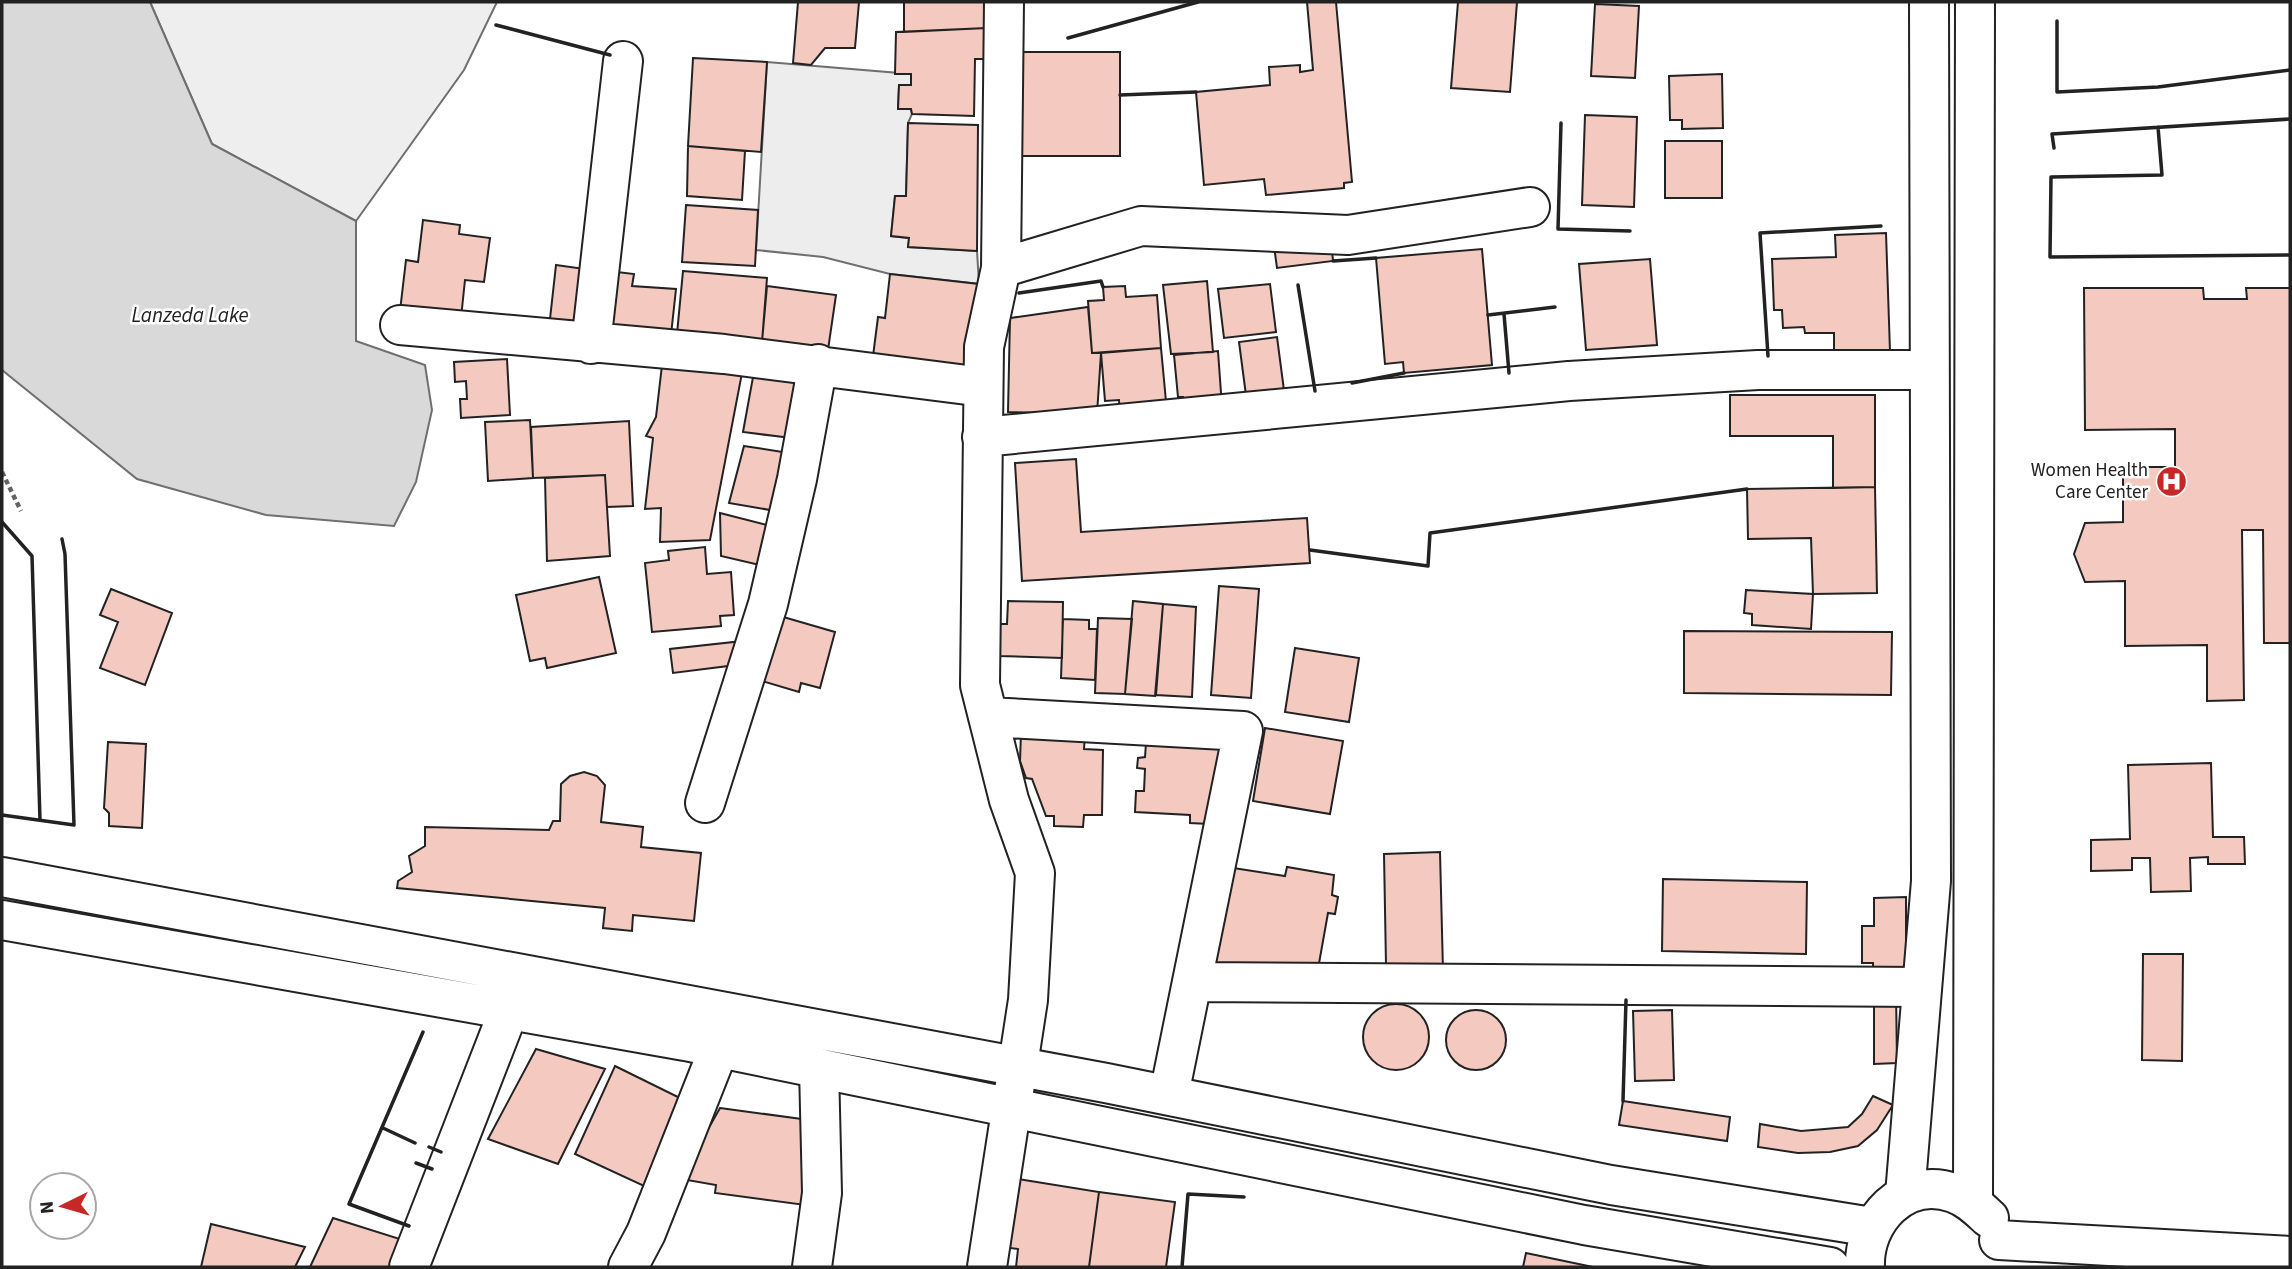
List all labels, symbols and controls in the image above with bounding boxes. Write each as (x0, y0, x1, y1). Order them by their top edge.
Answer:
water label: Lanzeda Lake (131, 300, 249, 330)
place label: Women Health Care Center (2031, 457, 2148, 506)
hospital icon: Women Health Care Center (2154, 464, 2188, 498)
north arrow (28, 1171, 98, 1241)
text: N (34, 1200, 62, 1215)

